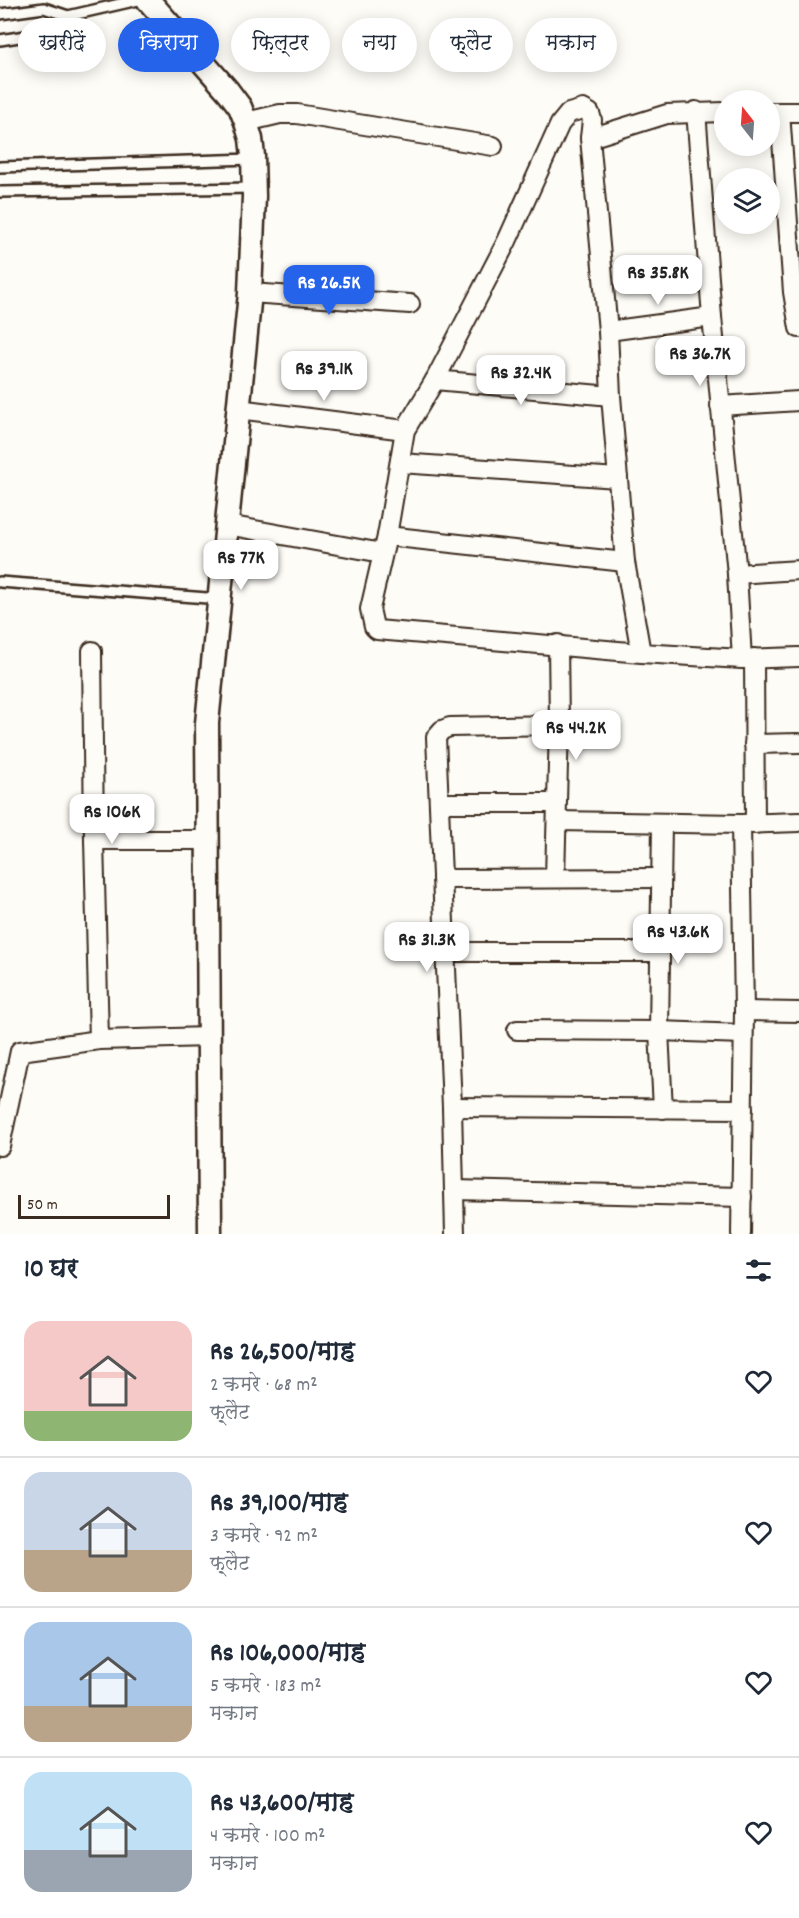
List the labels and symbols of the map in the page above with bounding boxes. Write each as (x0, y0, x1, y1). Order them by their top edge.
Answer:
north arrow (714, 90, 780, 156)
pin: Rs 35.8K (596, 255, 720, 306)
pin: Rs 26.5K (267, 265, 391, 316)
pin: Rs 36.7K (638, 336, 762, 387)
pin: Rs 39.1K (262, 351, 386, 402)
pin: Rs 32.4K (459, 355, 583, 406)
pin: Rs 77K (192, 540, 290, 591)
pin: Rs 44.2K (514, 710, 638, 761)
pin: Rs 106K (57, 794, 167, 845)
pin: Rs 43.6K (616, 914, 740, 965)
pin: Rs 31.3K (365, 922, 489, 973)
scale bar (18, 1192, 170, 1220)

